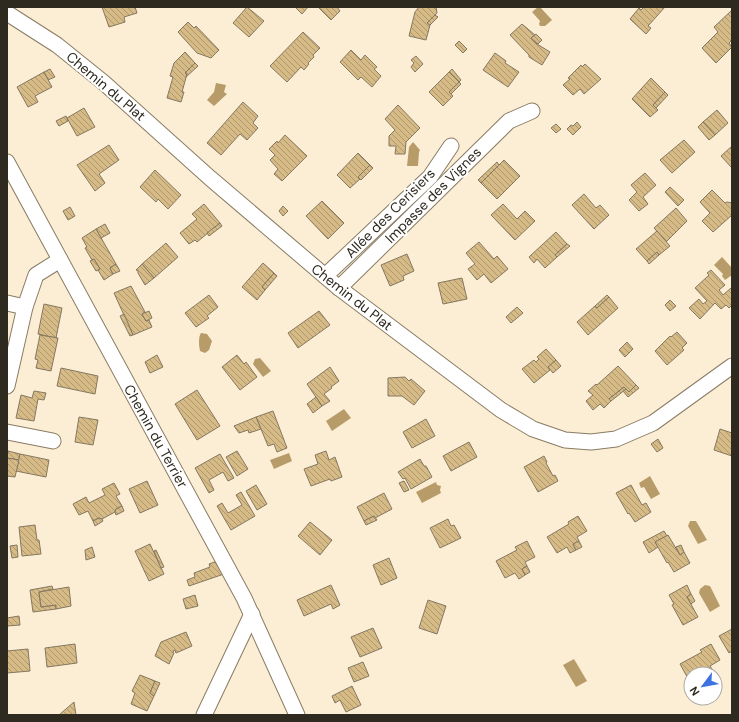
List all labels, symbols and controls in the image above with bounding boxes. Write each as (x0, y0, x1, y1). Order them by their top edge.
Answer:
street label: Chemin du Plat (63, 48, 149, 124)
street label: Impasse des Vignes (381, 143, 485, 247)
street label: Allée des Cerisiers (341, 164, 439, 262)
street label: Chemin du Plat (308, 260, 396, 334)
street label: Chemin du Terrier (120, 381, 192, 491)
north arrow (683, 666, 723, 706)
text: N (686, 684, 703, 698)

